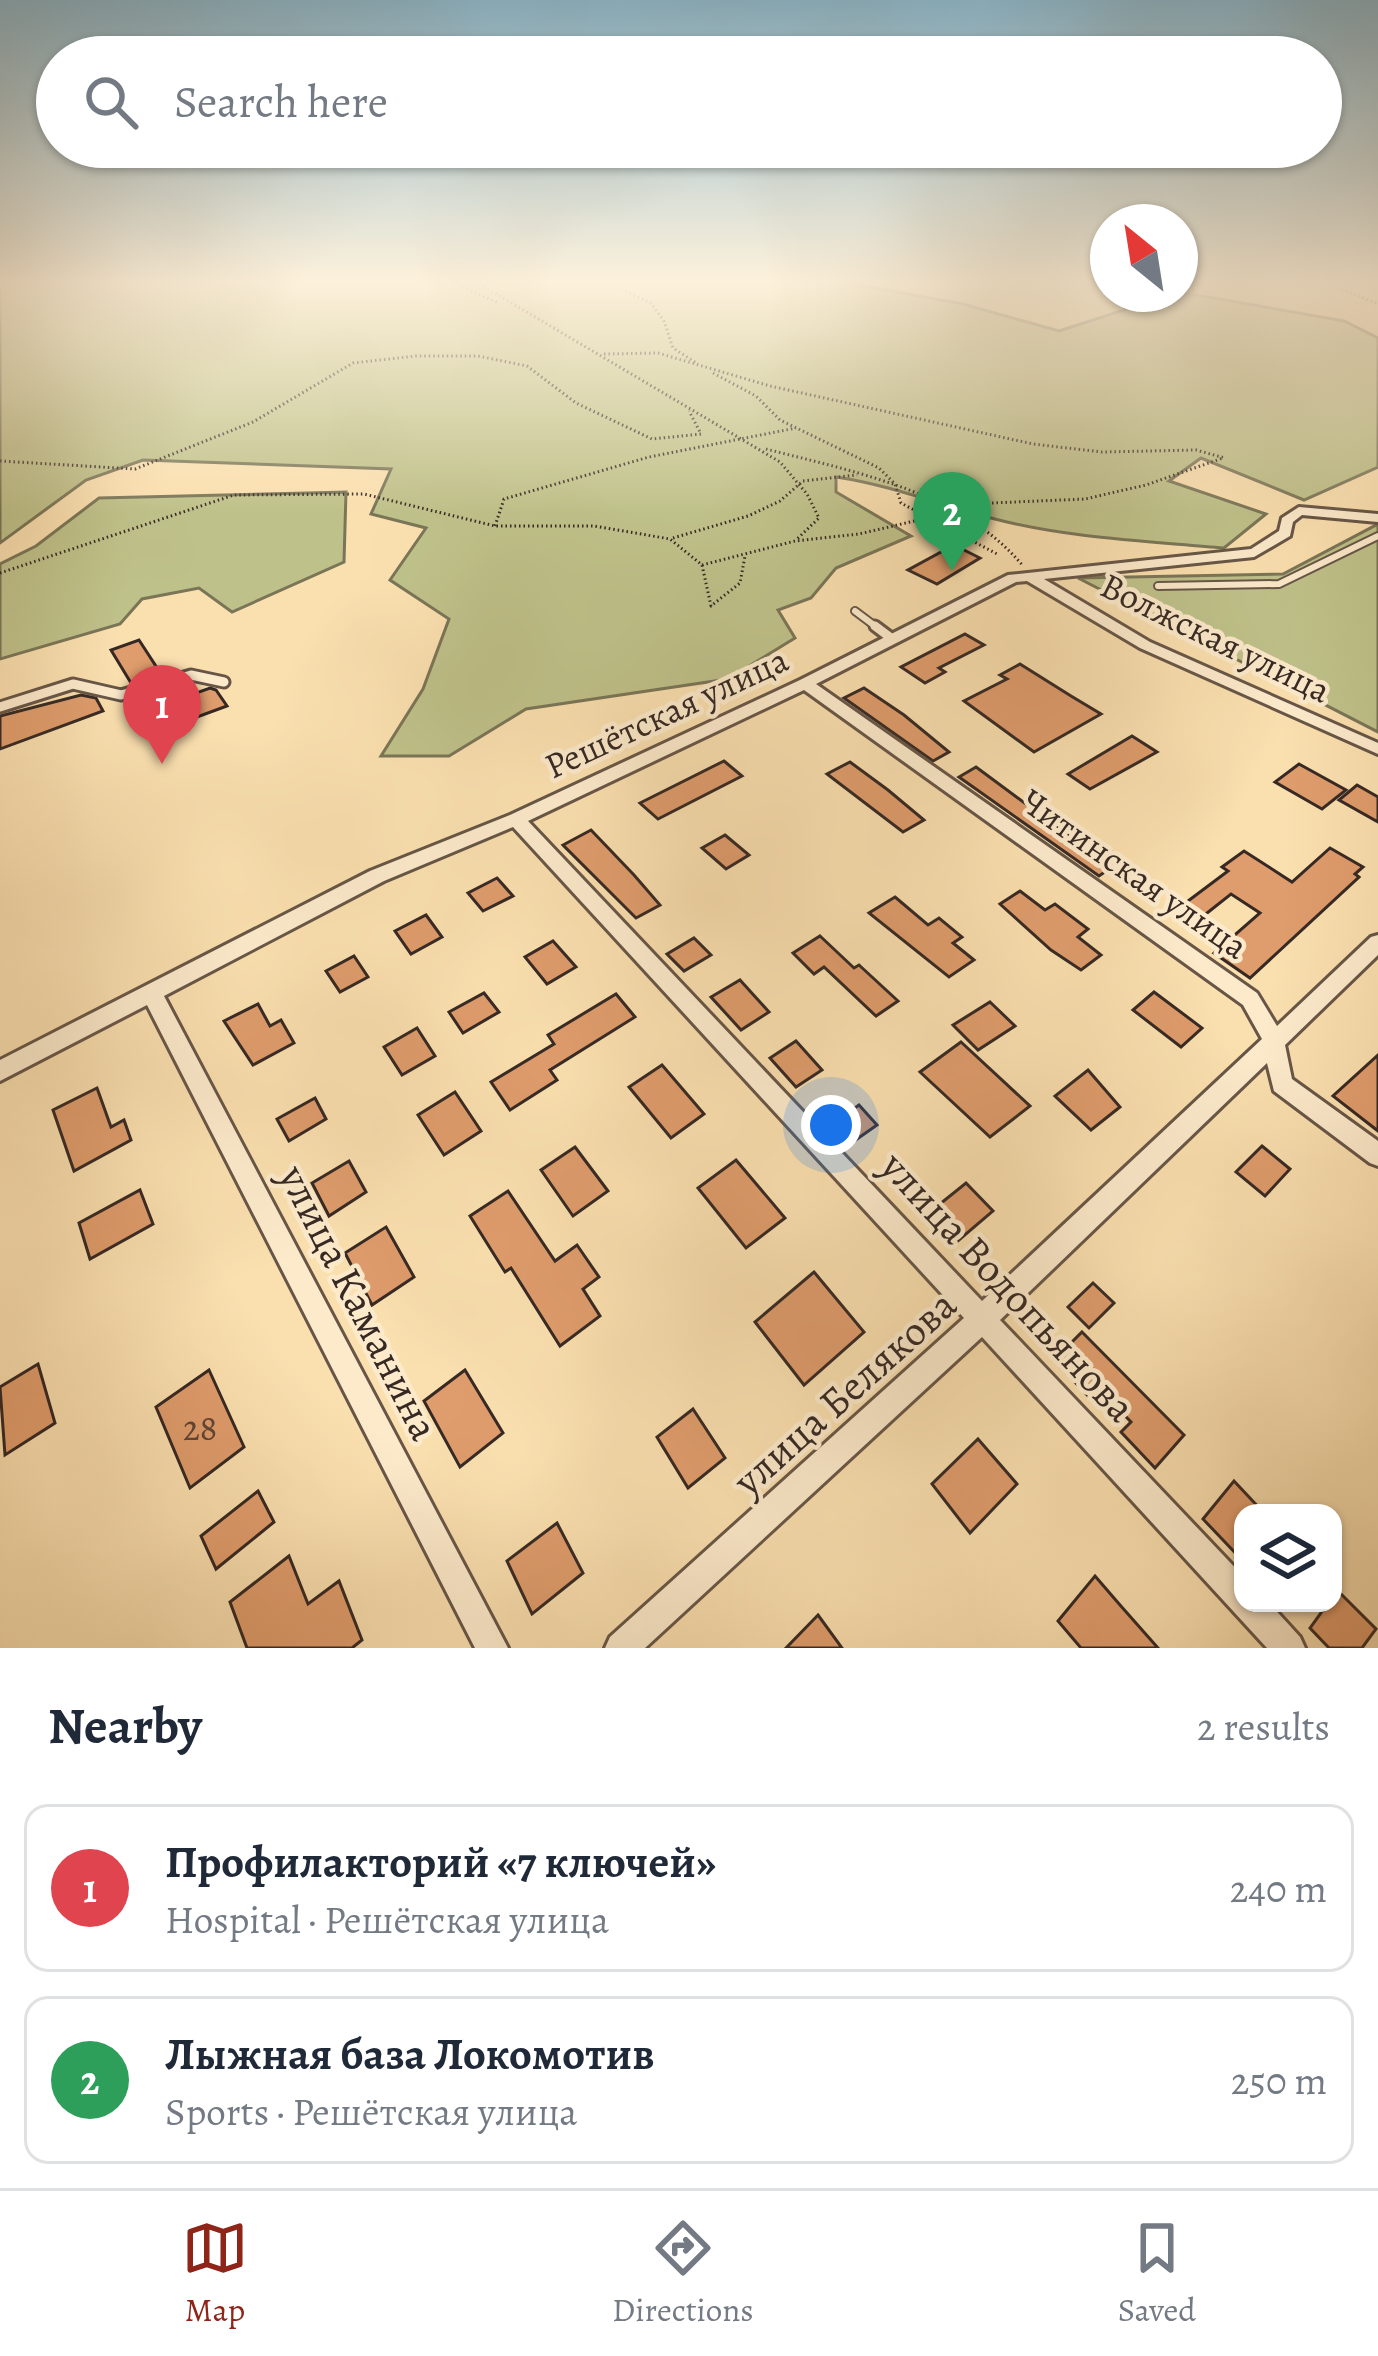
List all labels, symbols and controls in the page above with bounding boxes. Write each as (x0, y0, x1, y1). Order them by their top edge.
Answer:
search box (36, 36, 1342, 168)
icon: search (78, 69, 144, 135)
text: Search here (174, 71, 388, 133)
north arrow (1090, 204, 1198, 312)
pin: 2 (913, 472, 991, 571)
street label: Волжская улица (1093, 561, 1339, 714)
street label: Решётская улица (537, 634, 796, 790)
pin: 1 (123, 665, 201, 764)
street label: Читинская улица (1011, 777, 1258, 970)
your location (801, 1095, 861, 1155)
street label: улица Водопьянова (867, 1138, 1150, 1435)
street label: улица Каманина (265, 1154, 454, 1450)
street label: улица Белякова (720, 1276, 969, 1509)
house number: 28 (183, 1403, 217, 1452)
map controls (1234, 1504, 1342, 1612)
button: layers (1234, 1504, 1342, 1612)
text: Nearby (48, 1691, 202, 1761)
text: 2 results (1197, 1700, 1330, 1753)
text: Профилакторий «7 ключей» (165, 1831, 716, 1893)
text: 1 (83, 1862, 97, 1915)
text: 240 m (1230, 1862, 1327, 1915)
text: Hospital · Решётская улица (165, 1893, 609, 1946)
text: Лыжная база Локомотив (165, 2023, 654, 2085)
text: 2 (81, 2054, 99, 2107)
text: 250 m (1231, 2054, 1327, 2107)
text: Sports · Решётская улица (165, 2085, 577, 2138)
tab: Map (182, 2215, 248, 2332)
tab: Directions (612, 2215, 754, 2332)
tab: Saved (1118, 2215, 1196, 2332)

